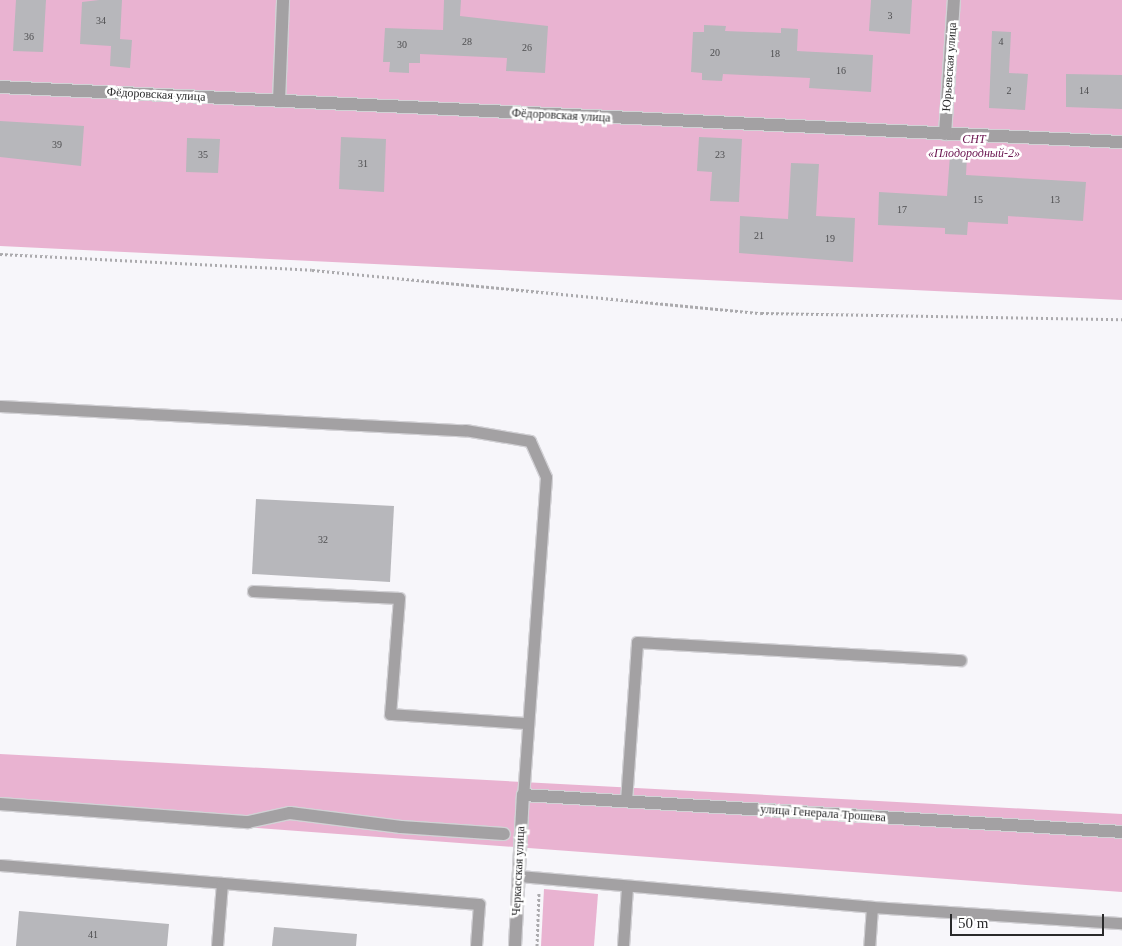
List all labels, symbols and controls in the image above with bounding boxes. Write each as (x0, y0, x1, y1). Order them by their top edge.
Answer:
house number: 3 (888, 10, 892, 22)
house number: 34 (96, 15, 106, 27)
street label: Юрьевская улица (940, 22, 960, 112)
house number: 36 (24, 31, 34, 43)
house number: 28 (462, 36, 472, 48)
house number: 4 (998, 36, 1004, 48)
house number: 30 (397, 39, 407, 51)
house number: 26 (522, 42, 532, 54)
house number: 20 (710, 47, 720, 59)
house number: 18 (770, 48, 780, 60)
house number: 16 (836, 65, 846, 77)
street label: Фёдоровская улица (106, 85, 206, 105)
house number: 2 (1006, 85, 1012, 97)
house number: 14 (1079, 85, 1089, 97)
street label: Фёдоровская улица (511, 106, 611, 126)
park label: СНТ «Плодородный-2» (928, 133, 1020, 161)
house number: 39 (52, 139, 62, 151)
house number: 35 (198, 149, 208, 161)
house number: 23 (715, 149, 725, 161)
house number: 31 (358, 158, 368, 170)
house number: 15 (973, 194, 983, 206)
house number: 13 (1050, 194, 1060, 206)
house number: 17 (897, 204, 907, 216)
house number: 21 (754, 230, 764, 242)
house number: 19 (825, 233, 835, 245)
house number: 32 (318, 534, 328, 546)
street label: улица Генерала Трошева (760, 802, 886, 826)
street label: Черкасская улица (509, 826, 529, 916)
scale bar (952, 904, 1106, 936)
text: 50 m (958, 915, 988, 931)
house number: 41 (88, 929, 98, 941)

